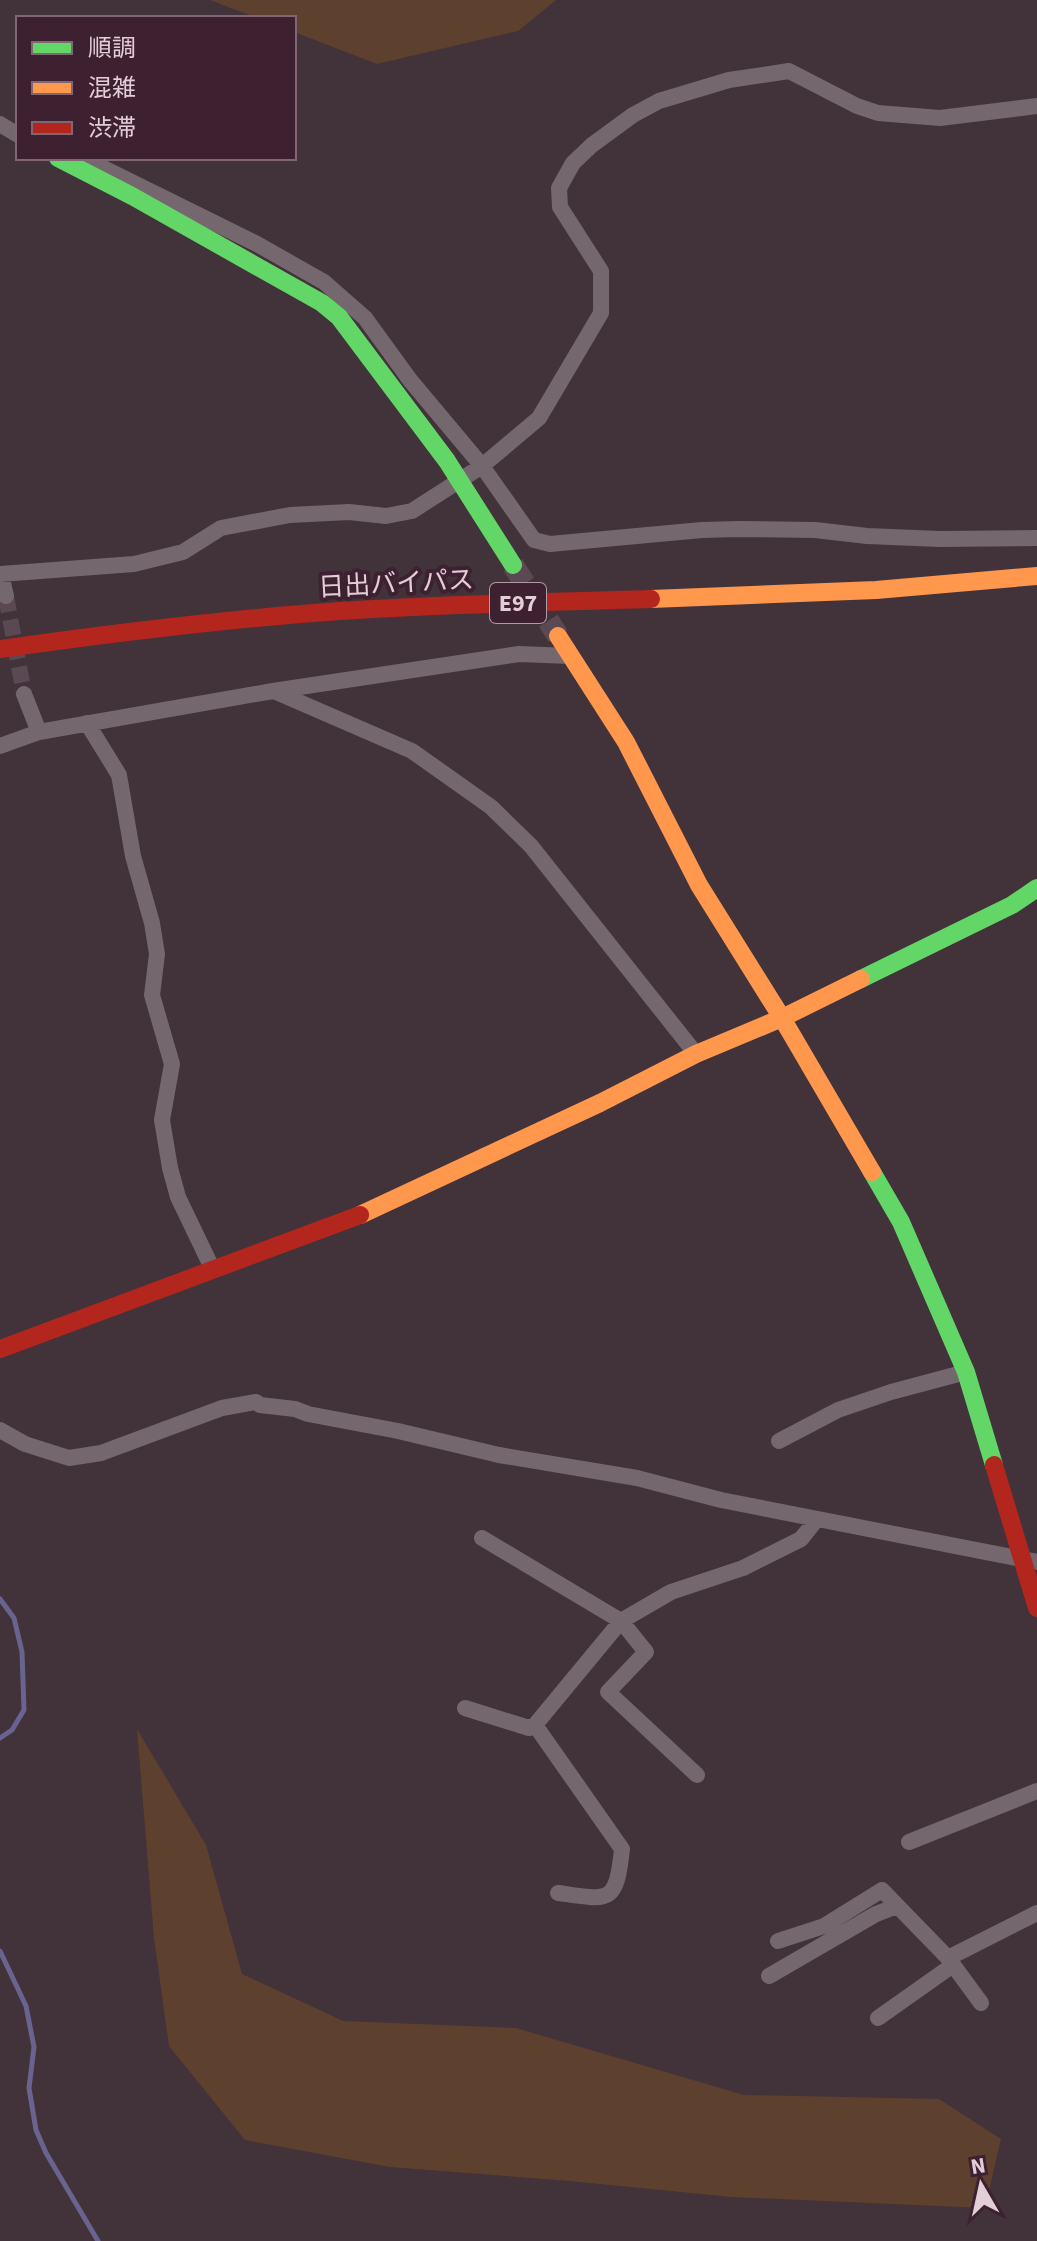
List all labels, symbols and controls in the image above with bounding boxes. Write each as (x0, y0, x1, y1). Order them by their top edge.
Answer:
legend (16, 16, 296, 160)
text: 順調 (88, 31, 136, 66)
text: 混雑 (88, 71, 136, 106)
text: 渋滞 (88, 111, 136, 146)
street label: 日出バイパス (317, 561, 475, 606)
road number: E97 (490, 583, 546, 623)
north arrow (941, 2145, 1021, 2225)
text: N (968, 2149, 988, 2183)

